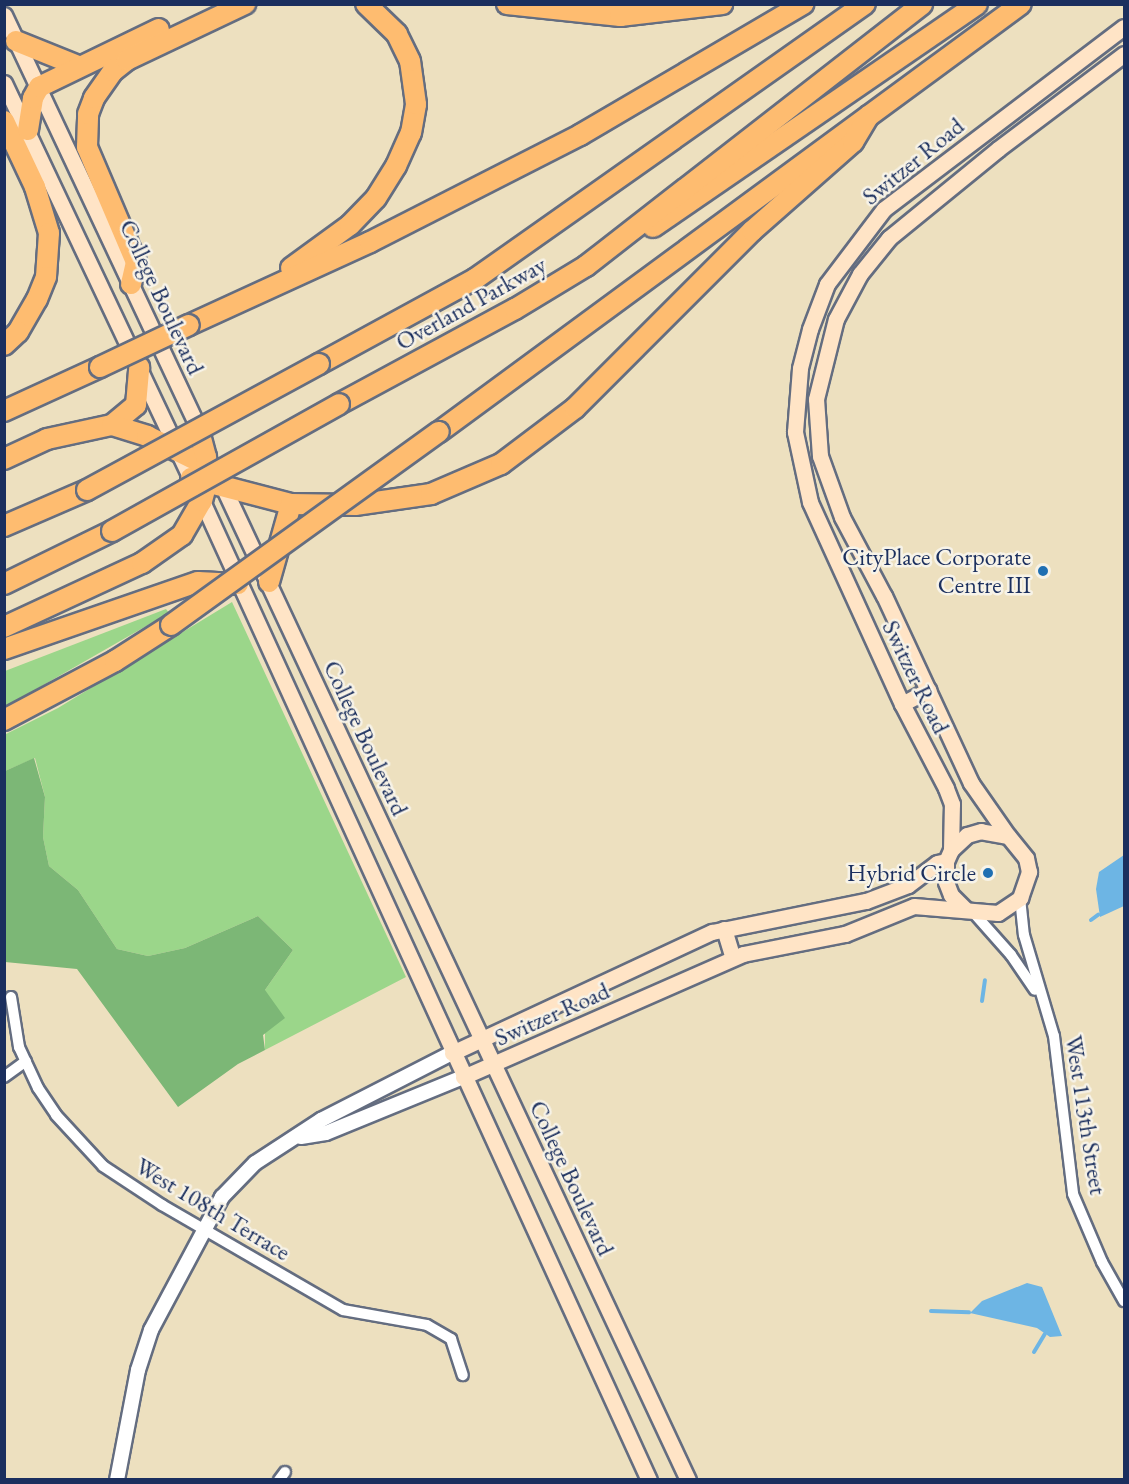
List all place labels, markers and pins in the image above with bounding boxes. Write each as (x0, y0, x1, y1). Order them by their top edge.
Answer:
place label: CityPlace Corporate Centre III (842, 543, 1031, 599)
marker: CityPlace Corporate Centre III (1036, 564, 1050, 578)
place label: Hybrid Circle (847, 859, 976, 887)
marker: Hybrid Circle (981, 866, 995, 880)

